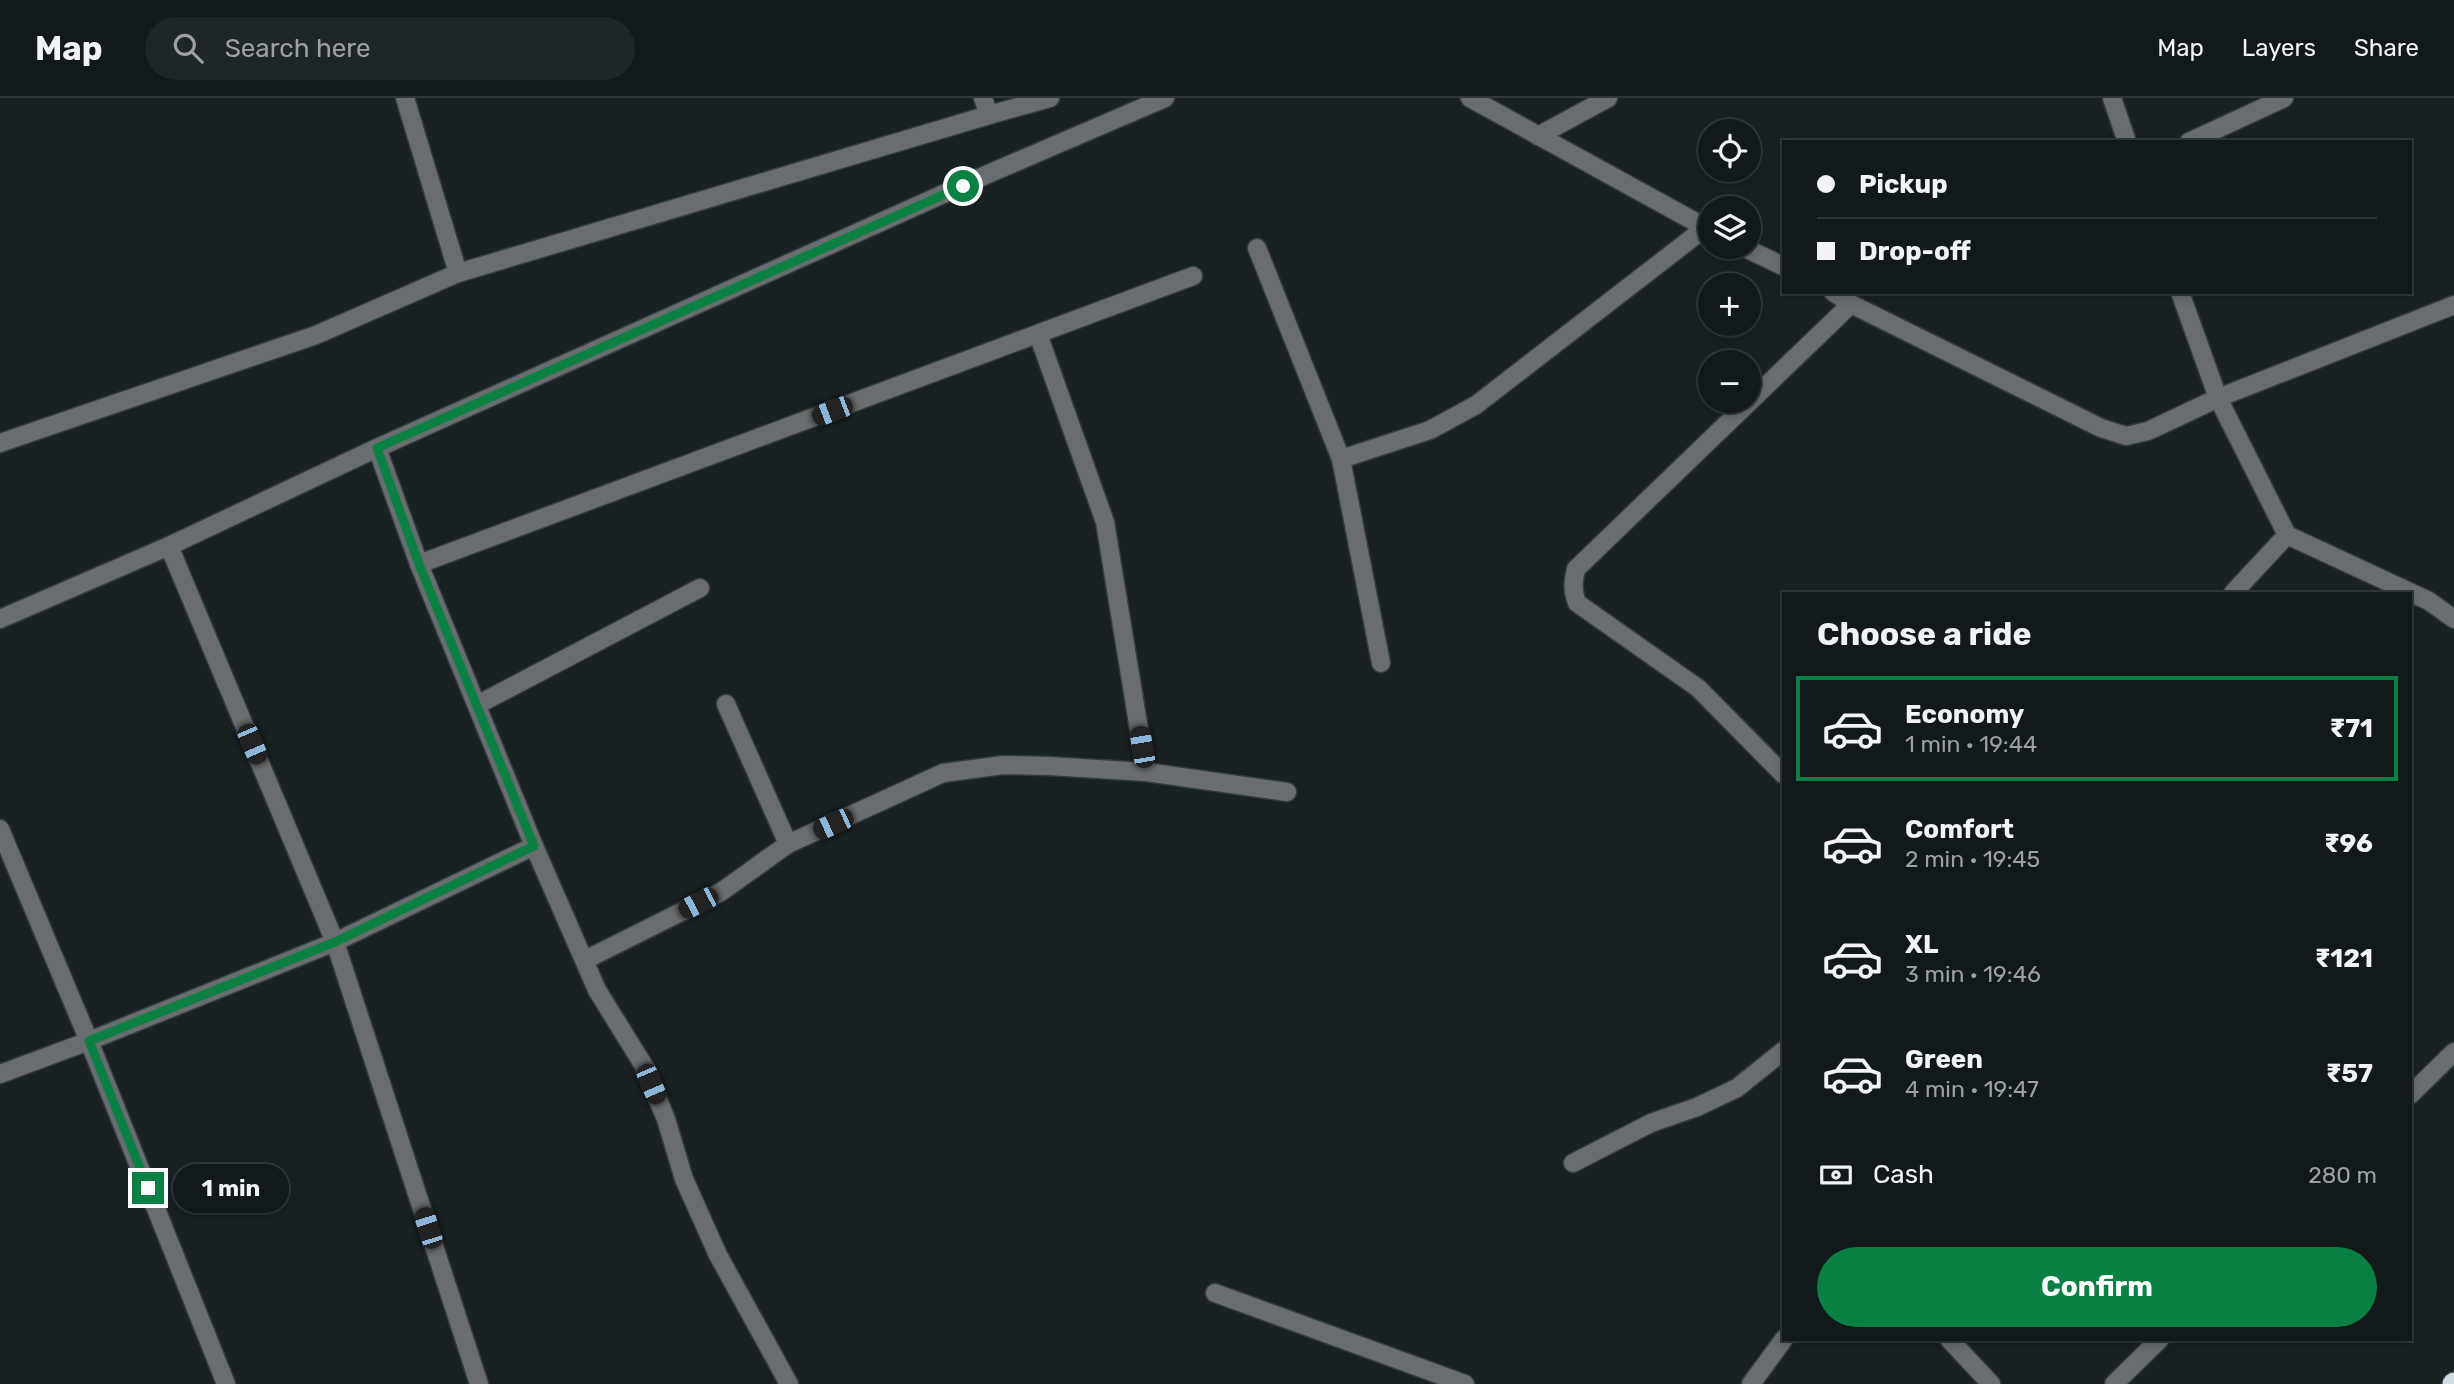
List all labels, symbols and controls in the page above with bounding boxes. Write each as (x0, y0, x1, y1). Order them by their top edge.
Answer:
search box (145, 17, 635, 80)
text: Map (35, 29, 103, 68)
icon: search (169, 29, 207, 67)
text: Search here (225, 33, 370, 64)
text: Map (2157, 34, 2204, 62)
text: Layers (2242, 34, 2316, 62)
text: Share (2354, 34, 2419, 62)
map controls (1698, 119, 1761, 413)
button: locate (1698, 119, 1761, 182)
text: Pickup (1859, 169, 1948, 200)
route start (947, 170, 979, 202)
button: layers (1698, 196, 1761, 259)
text: Drop-off (1859, 236, 1971, 267)
button: + (1698, 273, 1761, 336)
button: − (1698, 350, 1761, 413)
car (809, 394, 856, 428)
text: Choose a ride (1817, 615, 2031, 653)
icon: car (1821, 697, 1884, 760)
text: Economy (1905, 699, 2024, 730)
text: ₹71 (2330, 713, 2373, 744)
car (235, 721, 270, 767)
car (1129, 724, 1156, 770)
text: 1 min · 19:44 (1905, 730, 2037, 758)
car (810, 806, 857, 842)
icon: car (1821, 812, 1884, 875)
text: Comfort (1905, 814, 2014, 845)
text: ₹96 (2324, 828, 2373, 859)
text: 2 min · 19:45 (1905, 845, 2040, 873)
car (675, 884, 722, 922)
icon: car (1821, 927, 1884, 990)
text: XL (1905, 929, 1938, 960)
text: ₹121 (2315, 943, 2373, 974)
text: 3 min · 19:46 (1905, 960, 2041, 988)
icon: car (1821, 1042, 1884, 1105)
text: Green (1905, 1044, 1983, 1075)
text: ₹57 (2326, 1058, 2373, 1089)
car (634, 1061, 669, 1107)
text: 4 min · 19:47 (1905, 1075, 2039, 1103)
icon: cash (1817, 1156, 1855, 1194)
text: Cash (1873, 1159, 1934, 1190)
text: 280 m (2308, 1161, 2377, 1189)
callout: 1 min (172, 1164, 288, 1212)
route end (132, 1172, 164, 1204)
text: 1 min (202, 1174, 260, 1202)
car (412, 1205, 445, 1251)
button: Confirm (1817, 1247, 2377, 1327)

